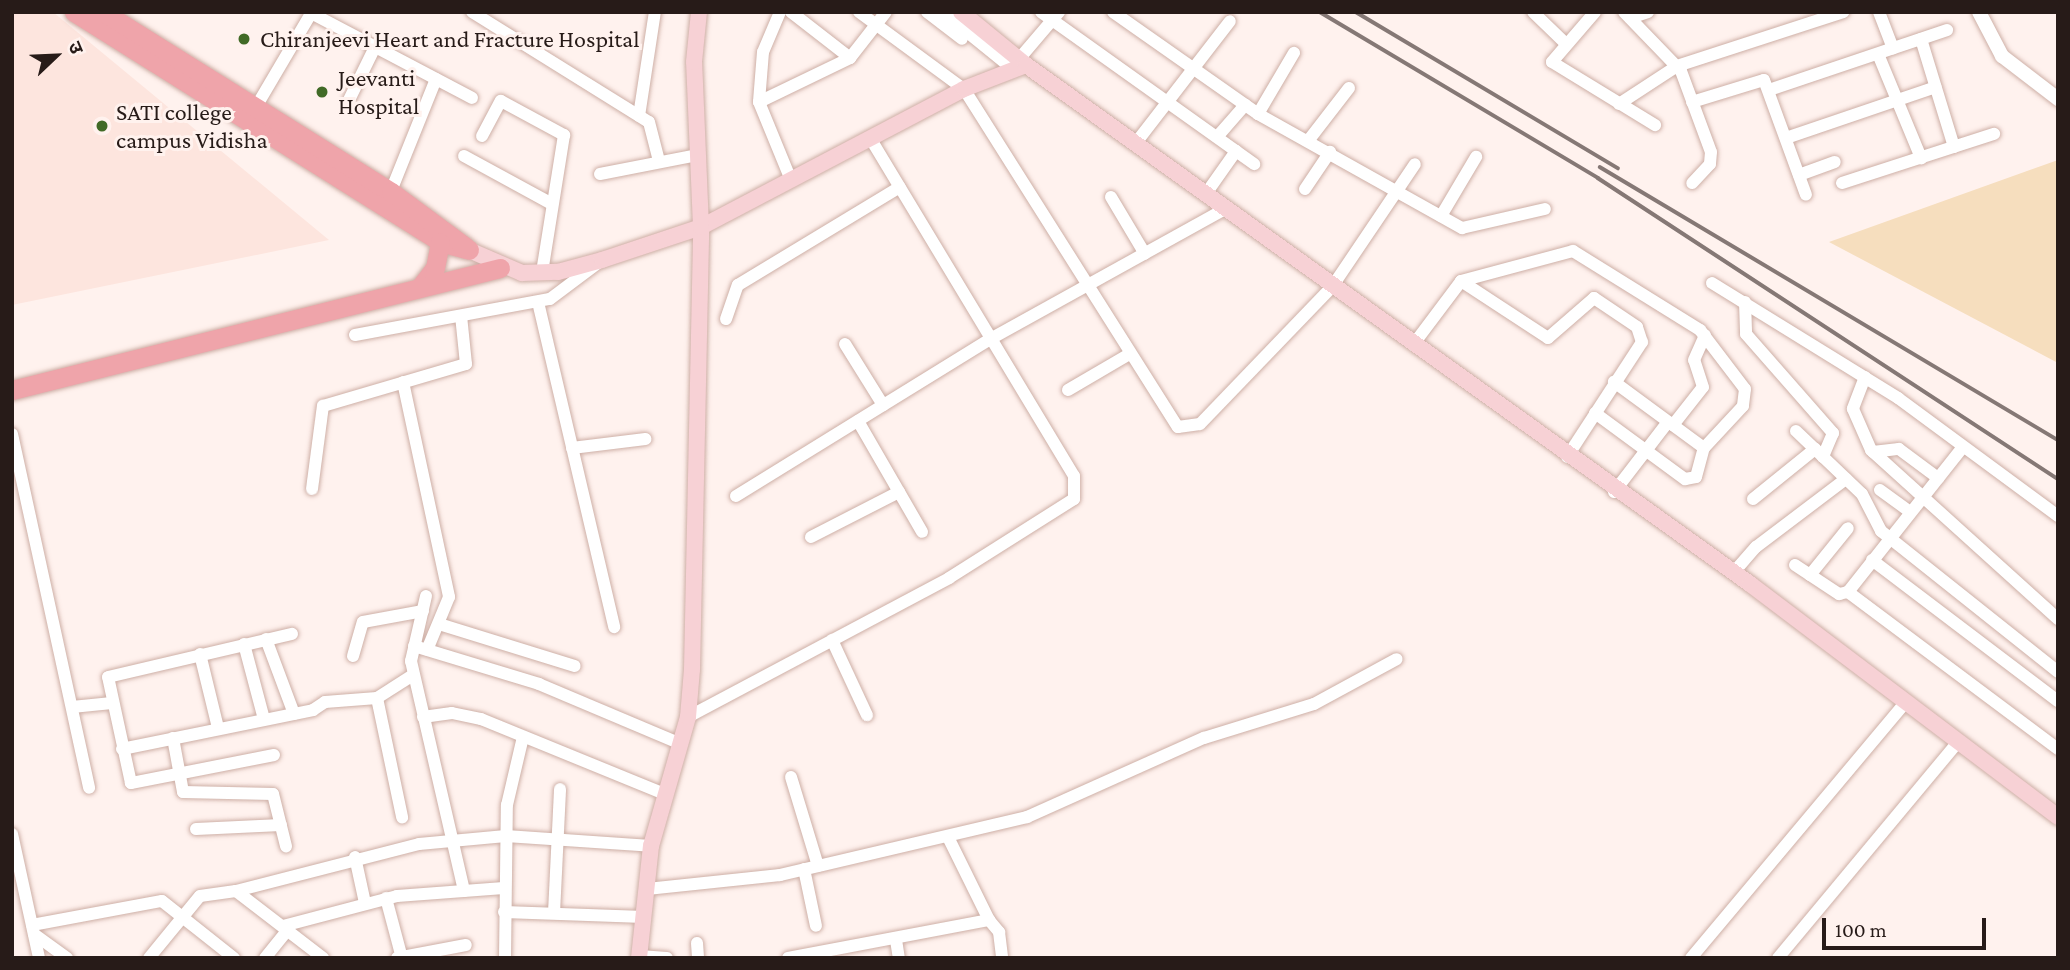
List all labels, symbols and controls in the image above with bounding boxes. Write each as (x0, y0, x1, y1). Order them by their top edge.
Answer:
north arrow (21, 21, 91, 91)
place label: Chiranjeevi Heart and Fracture Hospital (260, 25, 640, 53)
marker: Chiranjeevi Heart and Fracture Hospital (234, 29, 254, 49)
text: उ (64, 38, 88, 57)
place label: Jeevanti Hospital (338, 64, 419, 120)
marker: Jeevanti Hospital (312, 82, 332, 102)
place label: SATI college campus Vidisha (116, 98, 268, 154)
marker: SATI college campus Vidisha (94, 118, 110, 134)
scale bar (1825, 904, 1990, 948)
text: 100 m (1835, 918, 1887, 942)

